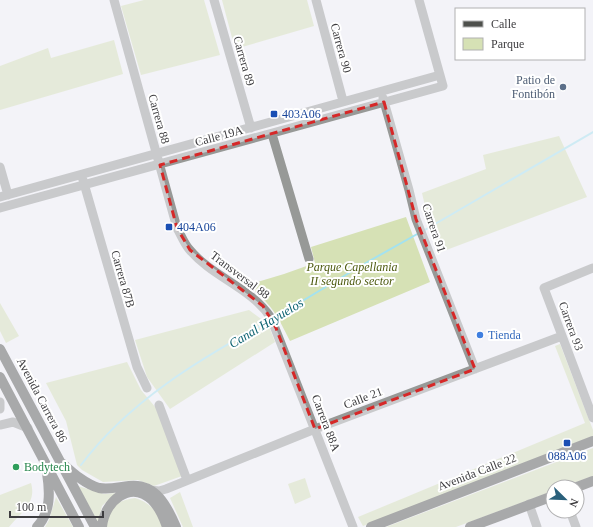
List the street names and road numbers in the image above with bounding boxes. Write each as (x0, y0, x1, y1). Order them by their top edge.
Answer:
street label: Carrera 90 (328, 22, 354, 74)
street label: Carrera 89 (230, 35, 258, 87)
street label: Carrera 88 (145, 93, 173, 145)
street label: Calle 19A (194, 123, 245, 149)
street label: Carrera 91 (419, 202, 449, 254)
street label: Transversal 88 (208, 248, 272, 302)
street label: Carrera 87B (108, 249, 138, 309)
street label: Carrera 93 (556, 300, 586, 352)
street label: Avenida Carrera 86 (14, 355, 70, 445)
street label: Calle 21 (342, 384, 384, 412)
street label: Carrera 88A (309, 393, 343, 454)
street label: Avenida Calle 22 (436, 451, 518, 493)

